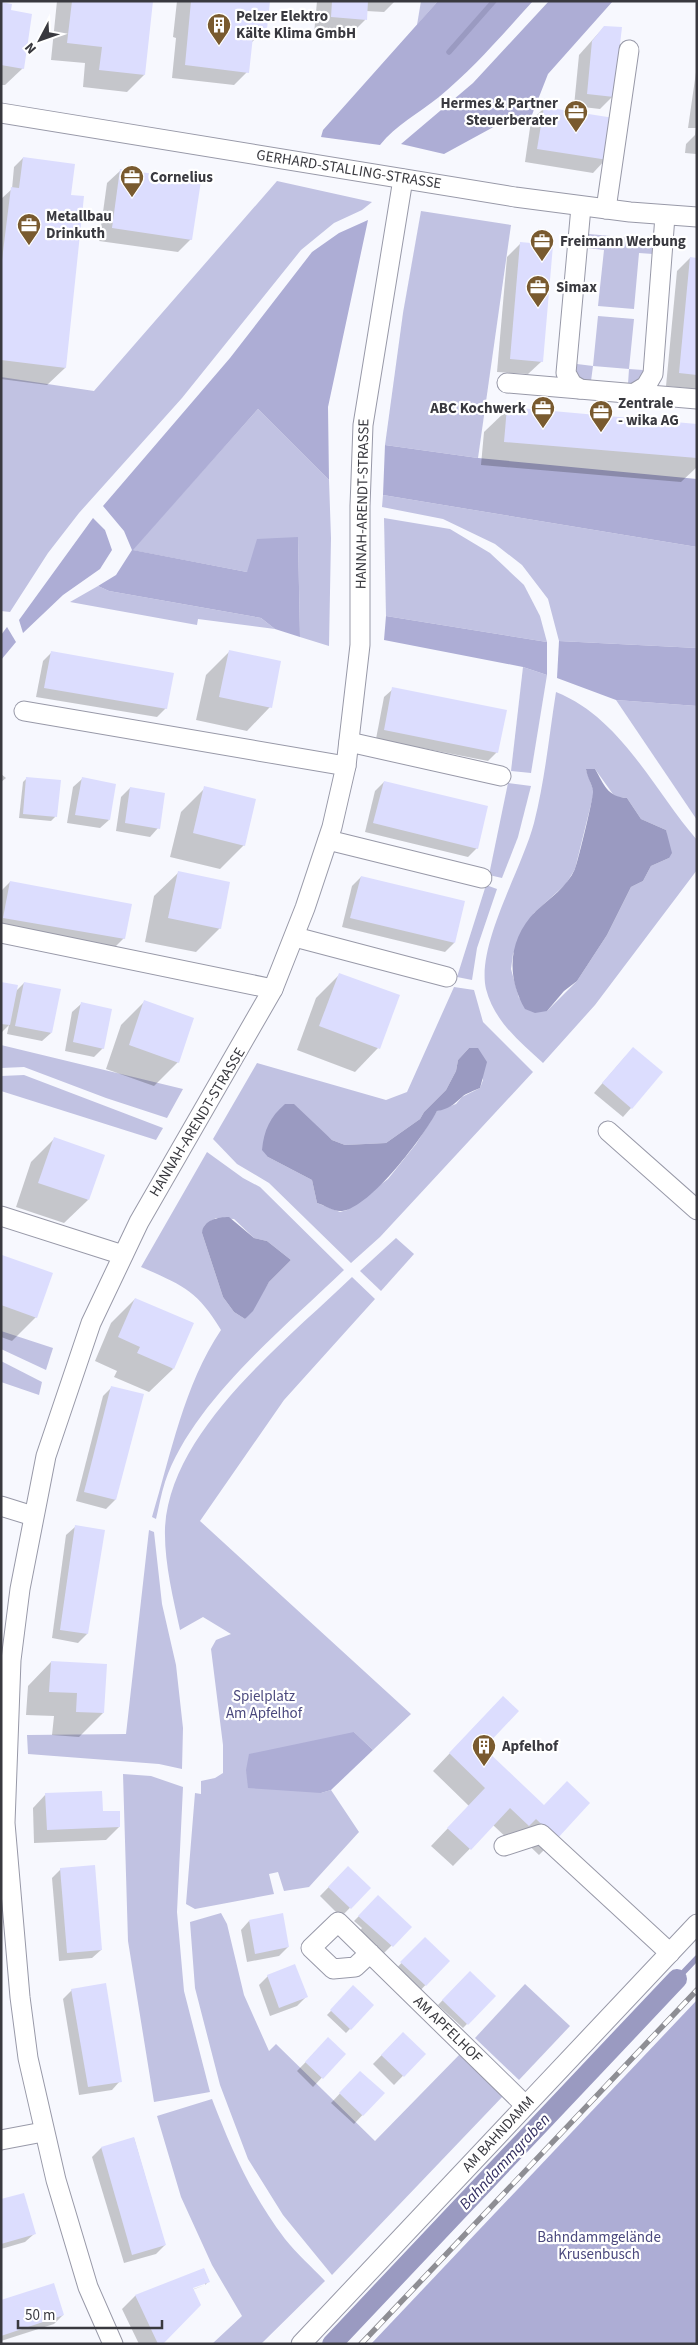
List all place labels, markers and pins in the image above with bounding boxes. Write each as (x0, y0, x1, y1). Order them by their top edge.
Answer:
place label: Pelzer Elektro Kälte Klima GmbH (236, 6, 356, 44)
building icon: Pelzer Elektro Kälte Klima GmbH (206, 12, 232, 46)
place label: Hermes & Partner Steuerberater (440, 93, 558, 131)
office icon: Hermes & Partner Steuerberater (563, 99, 589, 133)
office icon: Cornelius (119, 164, 145, 198)
place label: Cornelius (150, 167, 213, 188)
place label: Metallbau Drinkuth (46, 206, 112, 244)
office icon: Metallbau Drinkuth (16, 212, 42, 246)
office icon: Freimann Werbung (529, 228, 555, 262)
place label: Freimann Werbung (560, 231, 686, 252)
office icon: Simax (525, 274, 551, 308)
place label: Simax (556, 277, 597, 298)
place label: Zentrale - wika AG (618, 393, 679, 431)
office icon: ABC Kochwerk (530, 395, 556, 429)
place label: ABC Kochwerk (429, 398, 527, 419)
office icon: Zentrale - wika AG (588, 399, 614, 433)
building icon: Apfelhof (471, 1733, 497, 1767)
place label: Apfelhof (501, 1736, 559, 1757)

